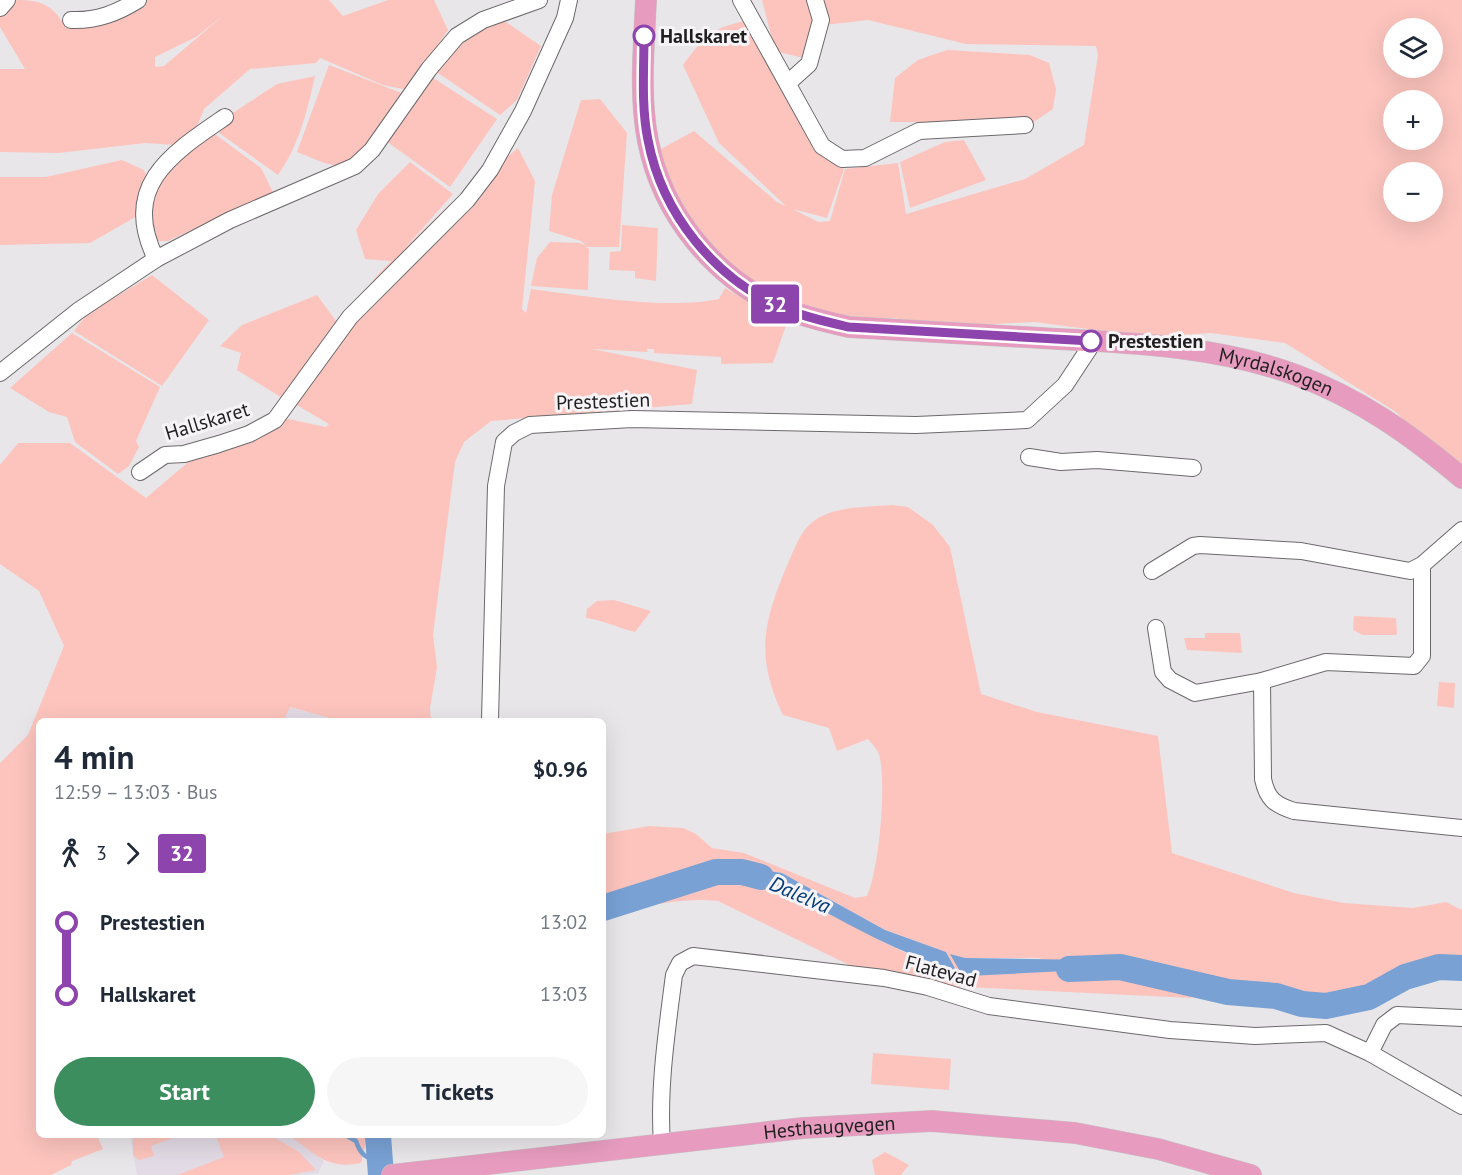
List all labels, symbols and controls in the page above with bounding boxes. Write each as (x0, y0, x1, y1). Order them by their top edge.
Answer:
map controls (1383, 18, 1443, 222)
button: layers (1383, 18, 1443, 78)
place label: Hallskaret (660, 23, 747, 49)
marker: Hallskaret (633, 25, 655, 47)
button: + (1383, 90, 1443, 150)
button: − (1383, 162, 1443, 222)
line badge: 32 (748, 284, 802, 324)
text: 32 (763, 291, 787, 318)
place label: Prestestien (1108, 328, 1203, 354)
marker: Prestestien (1080, 330, 1102, 352)
street label: Myrdalskogen (1217, 341, 1338, 402)
street label: Prestestien (555, 386, 651, 416)
street label: Hallskaret (162, 396, 252, 446)
text: 4 min (54, 735, 135, 778)
text: $0.96 (533, 755, 588, 783)
text: 12:59 – 13:03 · Bus (54, 779, 218, 805)
icon: walk (54, 837, 87, 870)
icon: forward (116, 837, 149, 870)
text: 3 (96, 840, 107, 866)
text: 32 (170, 840, 194, 867)
water label: Dalelva (766, 870, 835, 920)
text: Prestestien (100, 908, 205, 936)
text: 13:02 (540, 909, 588, 935)
street label: Flatevad (903, 949, 979, 993)
text: Hallskaret (100, 980, 196, 1008)
text: 13:03 (540, 981, 588, 1007)
button: Start (54, 1057, 315, 1126)
button: Tickets (327, 1057, 588, 1126)
street label: Hesthaugvegen (762, 1110, 896, 1145)

